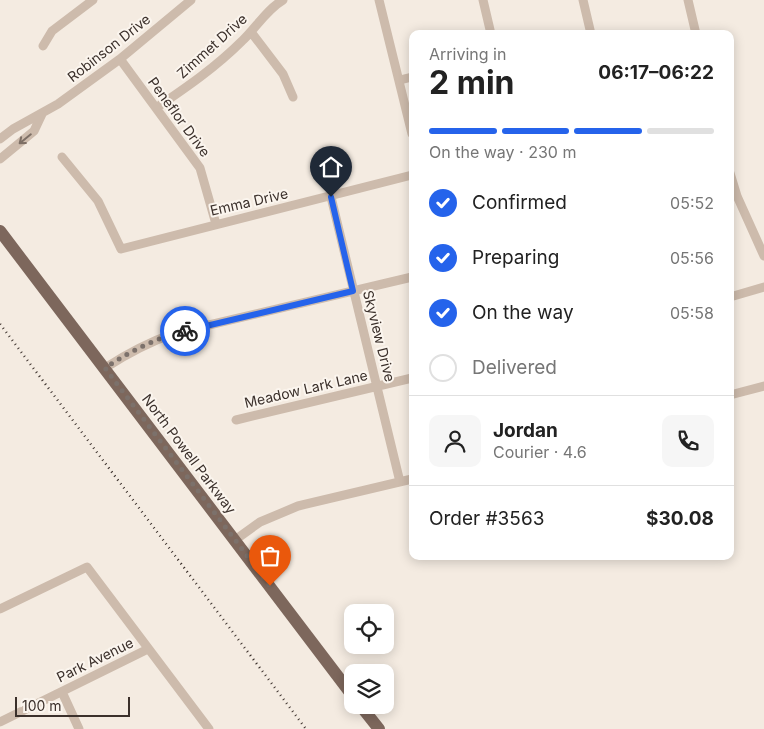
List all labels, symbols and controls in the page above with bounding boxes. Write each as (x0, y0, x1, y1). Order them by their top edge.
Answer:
street label: Robinson Drive (64, 10, 153, 85)
street label: Zimmet Drive (173, 10, 250, 81)
text: Arriving in (429, 44, 506, 64)
text: 06:17–06:22 (598, 61, 714, 84)
text: 2 min (429, 63, 515, 102)
street label: Peneflor Drive (145, 74, 214, 160)
one-way arrow (18, 134, 31, 145)
text: On the way · 230 m (429, 142, 576, 162)
pin (310, 146, 352, 197)
icon: home (317, 153, 345, 181)
street label: Emma Drive (208, 184, 290, 219)
icon: check (429, 189, 457, 217)
text: Confirmed (472, 191, 567, 214)
text: 05:52 (670, 193, 714, 213)
icon: check (429, 244, 457, 272)
text: Preparing (472, 246, 559, 269)
text: 05:56 (670, 248, 714, 268)
street label: Skyview Drive (360, 288, 399, 383)
icon: check (429, 299, 457, 327)
text: On the way (472, 301, 574, 324)
text: 05:58 (670, 303, 714, 323)
courier (160, 306, 210, 356)
icon: bike (171, 317, 199, 345)
text: Delivered (472, 356, 557, 379)
street label: Meadow Lark Lane (243, 366, 369, 411)
street label: North Powell Parkway (139, 391, 240, 517)
button: person (429, 415, 481, 467)
button: phone (662, 415, 714, 467)
text: Jordan (493, 419, 558, 442)
text: Courier · 4.6 (493, 442, 587, 462)
text: Order #3563 (429, 507, 544, 530)
text: $30.08 (646, 507, 714, 530)
pin (249, 535, 291, 586)
icon: bag (256, 542, 284, 570)
map controls (344, 604, 394, 714)
button: locate (344, 604, 394, 654)
street label: Park Avenue (54, 634, 136, 685)
button: layers (344, 664, 394, 714)
scale bar (15, 694, 130, 717)
text: 100 m (22, 697, 62, 714)

